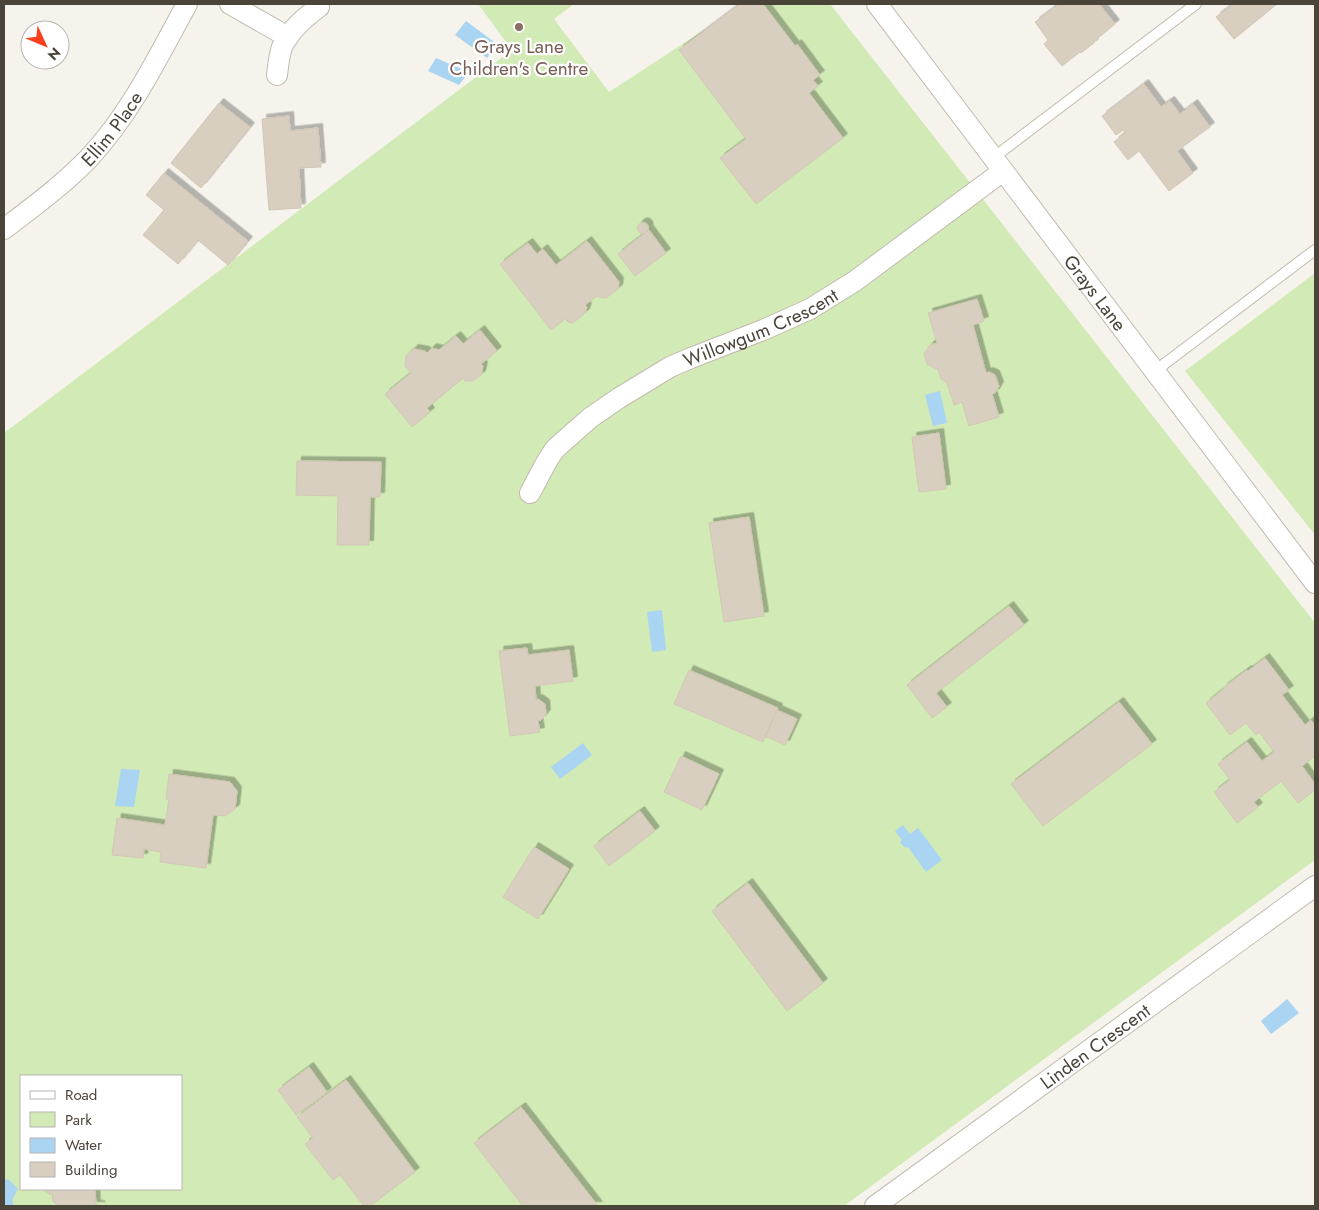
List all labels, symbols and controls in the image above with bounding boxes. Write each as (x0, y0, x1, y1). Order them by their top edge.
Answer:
north arrow (20, 20, 70, 70)
marker: Grays Lane Children's Centre (513, 21, 525, 33)
place label: Grays Lane Children's Centre (450, 33, 589, 82)
text: N (43, 43, 65, 65)
street label: Ellim Place (75, 86, 149, 173)
street label: Grays Lane (1057, 249, 1133, 337)
street label: Willowgum Crescent (679, 282, 844, 374)
street label: Linden Crescent (1035, 997, 1156, 1096)
legend (20, 1075, 182, 1190)
text: Road (65, 1084, 97, 1106)
text: Park (65, 1109, 92, 1131)
text: Water (65, 1134, 103, 1156)
text: Building (65, 1159, 117, 1181)

